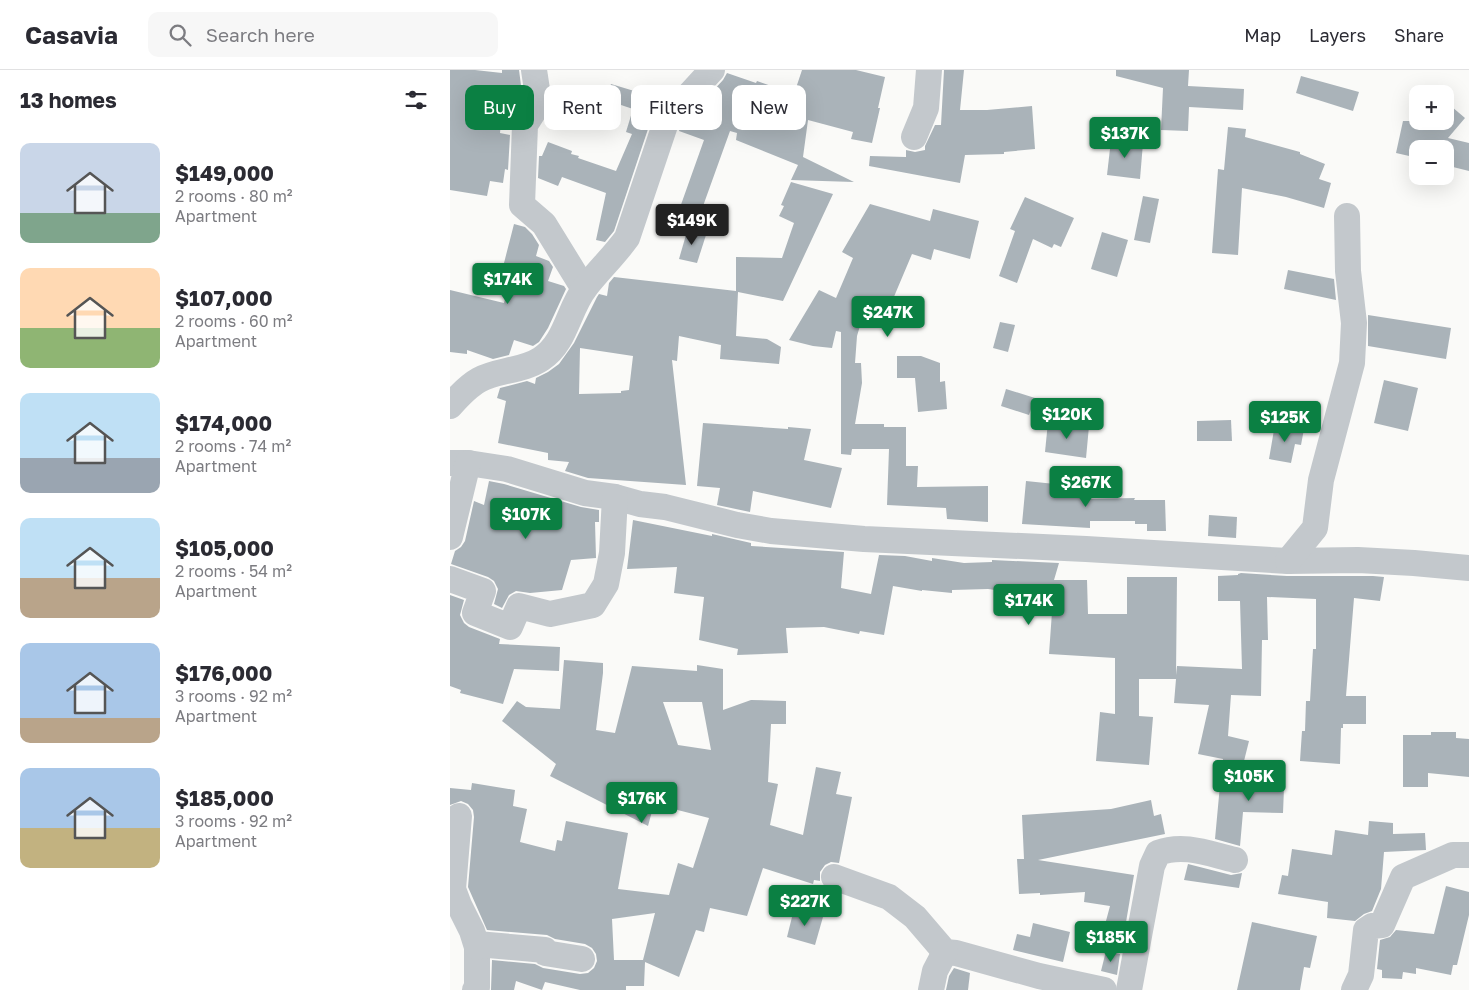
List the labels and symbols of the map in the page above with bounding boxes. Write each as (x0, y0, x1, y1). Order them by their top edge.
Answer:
pin: $137K (1090, 116, 1160, 159)
pin: $149K (657, 204, 727, 246)
pin: $174K (473, 262, 543, 305)
pin: $247K (853, 296, 923, 338)
pin: $120K (1032, 398, 1102, 440)
pin: $125K (1250, 400, 1320, 443)
pin: $267K (1051, 466, 1121, 508)
pin: $107K (491, 498, 561, 540)
pin: $174K (994, 584, 1064, 626)
pin: $105K (1214, 760, 1284, 802)
pin: $176K (607, 782, 677, 824)
pin: $227K (770, 884, 840, 927)
pin: $185K (1076, 920, 1146, 963)

